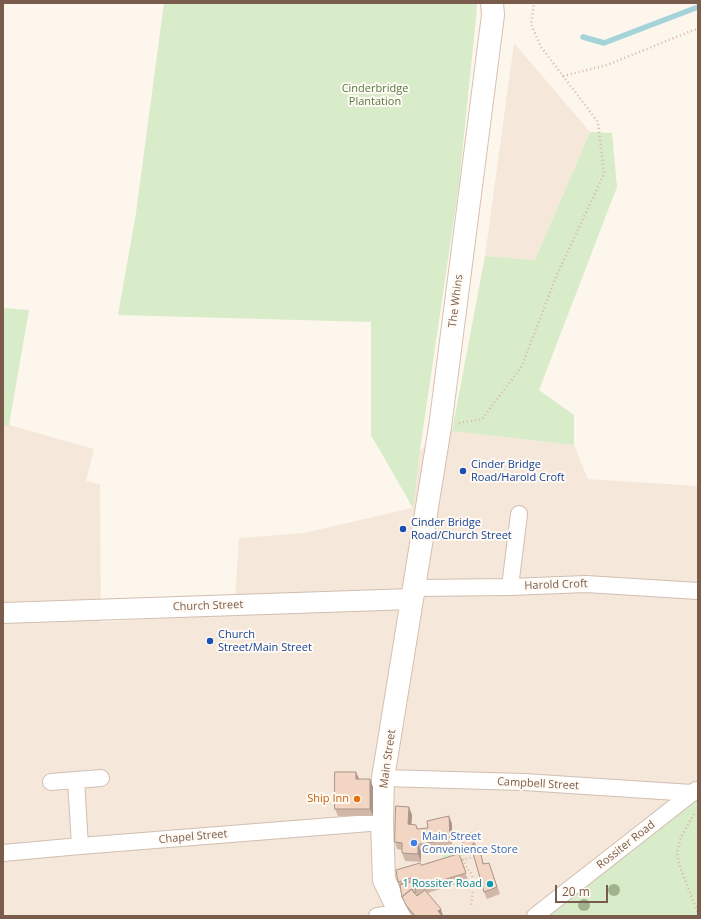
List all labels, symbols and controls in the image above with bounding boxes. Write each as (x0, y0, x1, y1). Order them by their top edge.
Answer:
park label: Cinderbridge Plantation (342, 82, 408, 108)
street label: The Whins (446, 274, 466, 328)
place label: Cinder Bridge Road/Harold Croft (471, 458, 565, 484)
marker: Cinder Bridge Road/Harold Croft (458, 466, 468, 476)
place label: Cinder Bridge Road/Church Street (411, 516, 512, 542)
marker: Cinder Bridge Road/Church Street (398, 524, 408, 534)
street label: Harold Croft (524, 577, 588, 593)
street label: Church Street (173, 598, 243, 614)
place label: Church Street/Main Street (218, 628, 312, 654)
marker: Church Street/Main Street (205, 636, 215, 646)
street label: Main Street (377, 729, 399, 789)
street label: Campbell Street (497, 775, 579, 793)
place label: Ship Inn (307, 792, 349, 806)
marker: Ship Inn (352, 794, 362, 804)
street label: Rossiter Road (594, 818, 658, 872)
street label: Chapel Street (158, 827, 228, 847)
place label: Main Street Convenience Store (422, 830, 518, 856)
marker: Main Street Convenience Store (409, 838, 419, 848)
place label: 1 Rossiter Road (402, 877, 482, 891)
scale bar (557, 877, 610, 903)
marker: 1 Rossiter Road (485, 879, 495, 889)
text: 20 m (562, 883, 590, 900)

